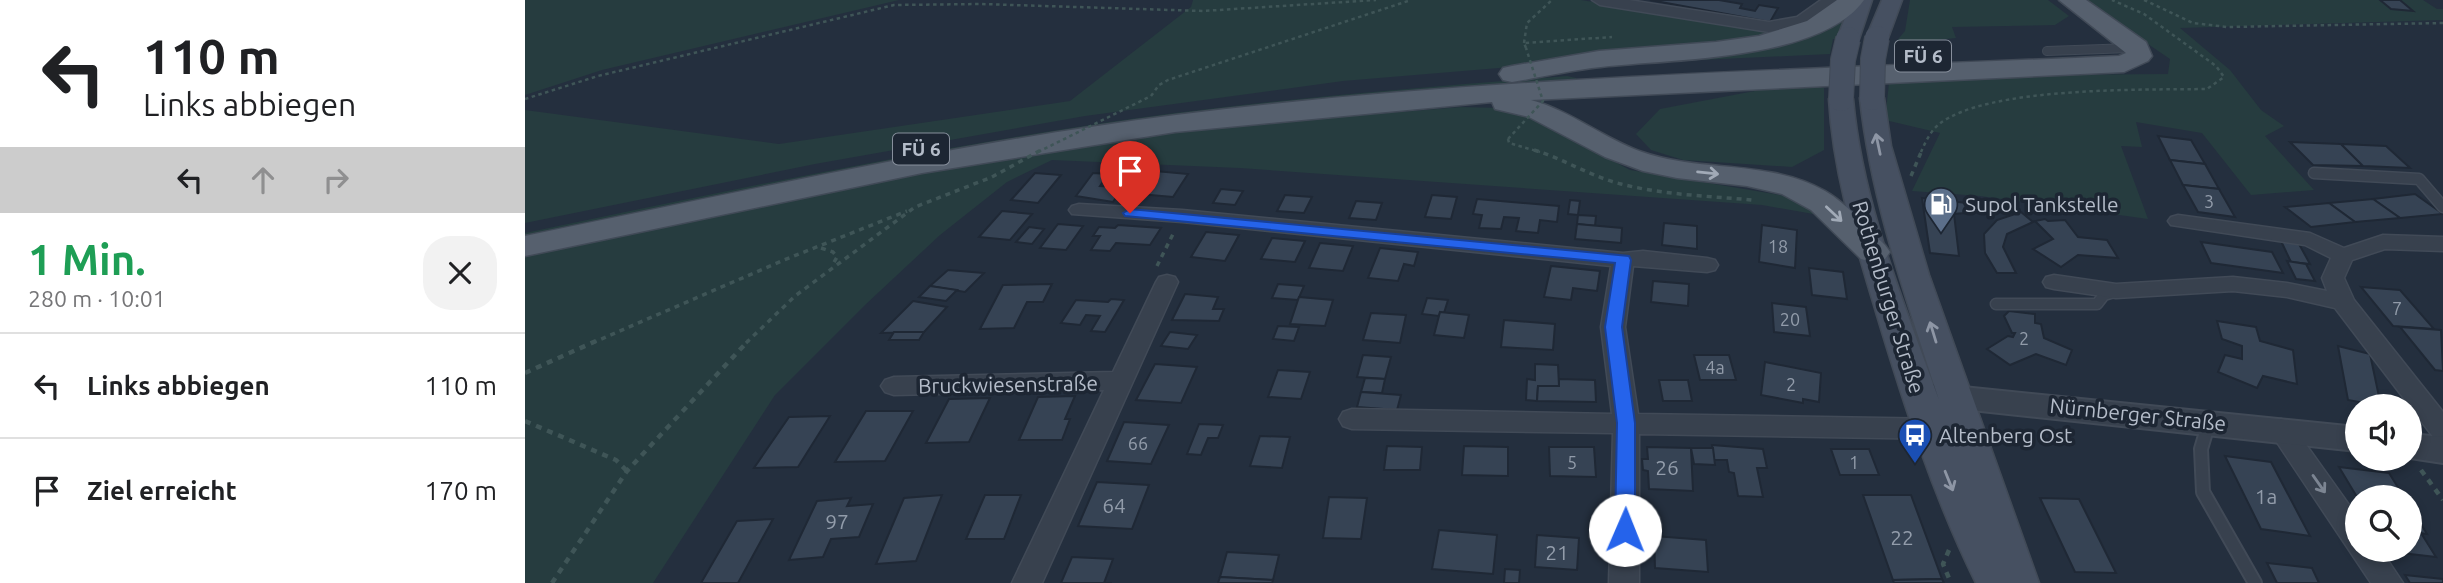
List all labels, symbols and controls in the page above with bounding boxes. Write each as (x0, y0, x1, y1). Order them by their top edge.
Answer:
icon: left (28, 28, 119, 119)
text: 110 m (143, 28, 280, 83)
road number: FÜ 6 (1895, 40, 1951, 72)
text: Links abbiegen (143, 86, 356, 122)
one-way arrow (1871, 133, 1885, 156)
road number: FÜ 6 (893, 134, 949, 164)
pin (1100, 141, 1160, 213)
icon: arrive (1111, 152, 1149, 190)
icon: left (171, 161, 209, 199)
icon: ahead (244, 161, 282, 199)
icon: right (317, 161, 355, 199)
one-way arrow (1696, 167, 1719, 180)
fuel station icon: Supol Tankstelle (1922, 185, 1960, 234)
house number: 3 (2204, 191, 2214, 211)
place label: Supol Tankstelle (1965, 192, 2119, 216)
street label: Rothenburger Straße (1848, 198, 1930, 396)
one-way arrow (1825, 206, 1842, 223)
text: 1 Min. (28, 236, 146, 283)
button: close (423, 236, 497, 310)
house number: 18 (1768, 236, 1788, 256)
text: 280 m · 10:01 (28, 286, 166, 311)
house number: 7 (2392, 298, 2402, 318)
house number: 20 (1780, 309, 1800, 329)
one-way arrow (1925, 322, 1938, 344)
house number: 2 (2019, 328, 2029, 348)
house number: 4a (1705, 357, 1725, 377)
icon: left (28, 367, 66, 405)
street label: Bruckwiesenstraße (918, 370, 1098, 398)
text: Links abbiegen (87, 371, 270, 400)
text: 110 m (425, 371, 497, 400)
house number: 2 (1786, 374, 1796, 394)
street label: Nürnberger Straße (2049, 393, 2227, 435)
map controls (2345, 394, 2422, 562)
button: sound (2345, 394, 2422, 471)
bus stop icon: Altenberg Ost (1896, 416, 1934, 465)
place label: Altenberg Ost (1939, 423, 2072, 447)
house number: 66 (1128, 433, 1148, 453)
house number: 5 (1567, 452, 1577, 472)
house number: 1 (1849, 452, 1859, 472)
house number: 26 (1655, 455, 1679, 479)
one-way arrow (1943, 470, 1956, 492)
icon: arrive (28, 472, 66, 510)
one-way arrow (2312, 474, 2326, 493)
text: Ziel erreicht (87, 476, 237, 505)
text: 170 m (425, 476, 497, 505)
house number: 1a (2255, 484, 2277, 508)
button: search (2345, 485, 2422, 562)
house number: 64 (1102, 493, 1126, 517)
position arrow (1588, 493, 1662, 567)
house number: 97 (825, 509, 849, 533)
house number: 22 (1890, 525, 1914, 549)
house number: 21 (1545, 540, 1569, 564)

